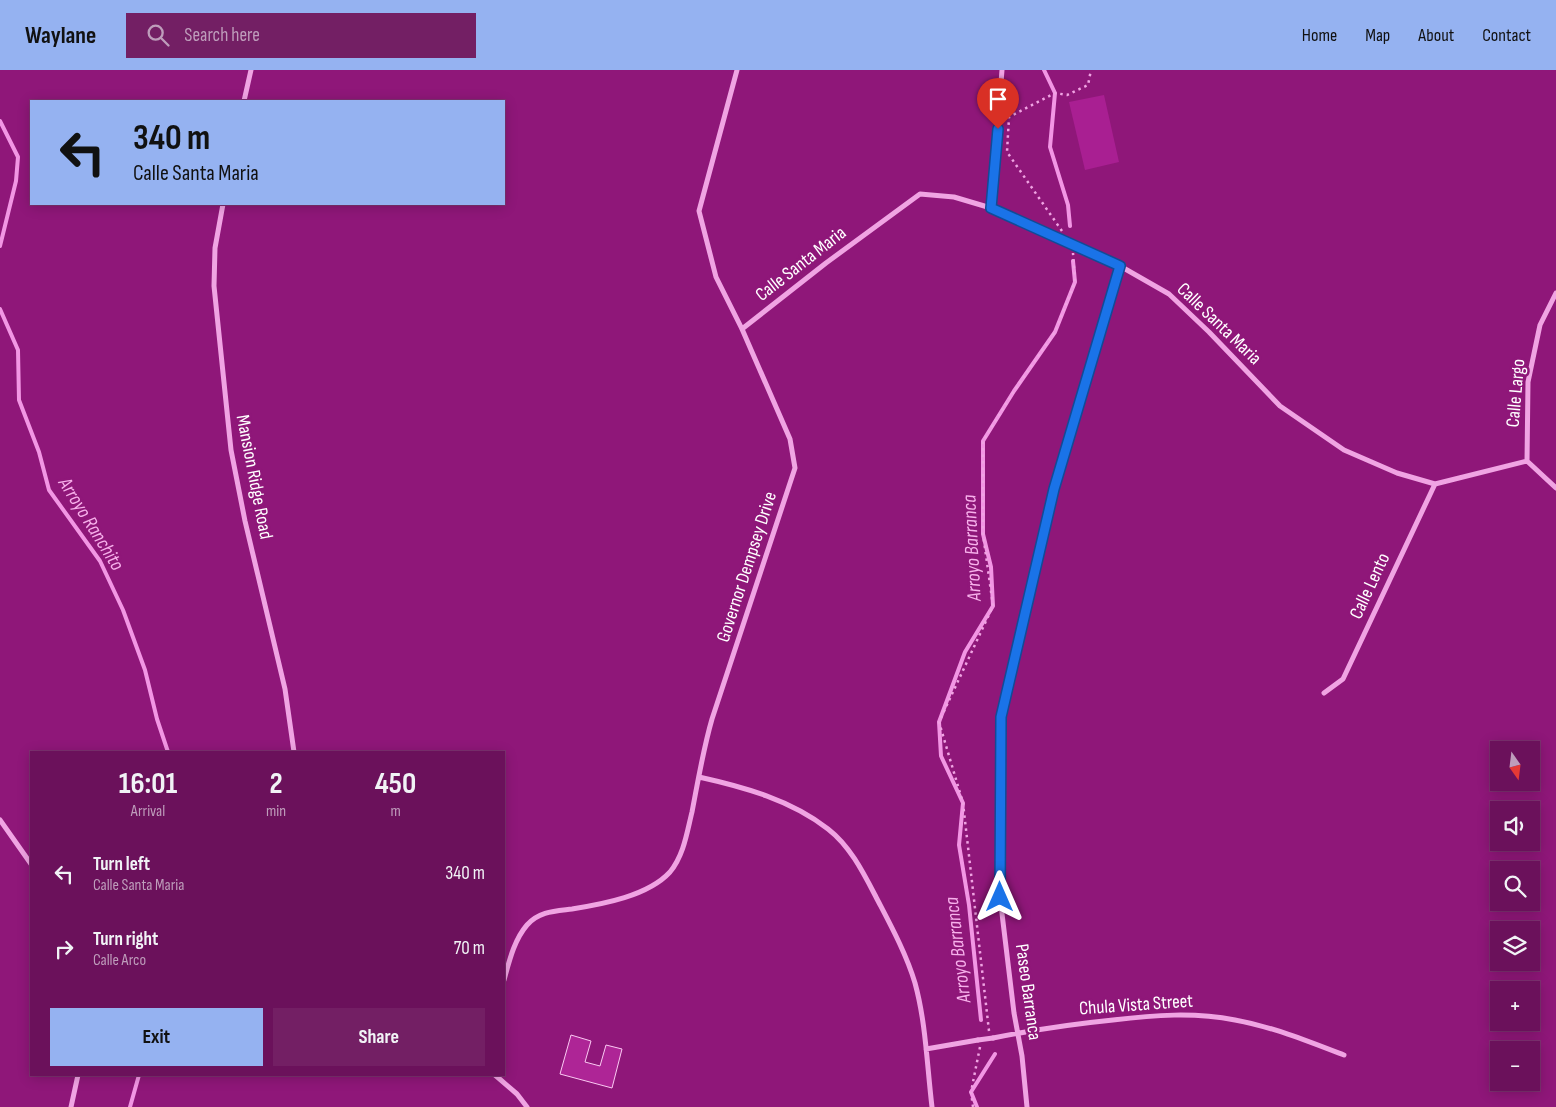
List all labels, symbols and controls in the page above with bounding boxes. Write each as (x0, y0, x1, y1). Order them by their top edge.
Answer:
search box (126, 13, 476, 58)
text: Waylane (25, 21, 96, 50)
icon: search (144, 21, 172, 49)
text: Search here (184, 24, 260, 47)
text: Home (1302, 25, 1337, 46)
text: Map (1365, 25, 1390, 46)
text: About (1418, 25, 1454, 46)
text: Contact (1482, 25, 1531, 46)
pin (977, 78, 1019, 129)
icon: arrive (984, 85, 1012, 113)
text: 340 m (133, 117, 210, 160)
icon: left (50, 120, 115, 185)
text: Calle Santa Maria (133, 160, 259, 187)
street label: Calle Santa Maria (751, 222, 851, 306)
street label: Calle Santa Maria (1172, 278, 1266, 370)
street label: Calle Largo (1502, 358, 1530, 428)
street label: Mansion Ridge Road (231, 413, 277, 541)
water label: Arroyo Ranchito (52, 472, 129, 575)
street label: Governor Dempsey Drive (712, 489, 782, 645)
water label: Arroyo Barranca (957, 494, 987, 603)
street label: Calle Lento (1345, 549, 1395, 623)
north arrow (1490, 741, 1540, 791)
map controls (1490, 741, 1540, 1091)
text: 16:01 (119, 766, 177, 802)
text: 2 (270, 766, 283, 802)
text: 450 (375, 766, 416, 802)
button: sound (1490, 801, 1540, 851)
text: Arrival (131, 802, 165, 821)
text: min (266, 802, 286, 821)
text: m (390, 802, 401, 821)
text: Turn left (93, 853, 150, 876)
icon: left (50, 860, 78, 888)
button: search (1490, 861, 1540, 911)
text: 340 m (445, 862, 485, 885)
position arrow (973, 870, 1025, 922)
text: Calle Santa Maria (93, 876, 184, 895)
water label: Arroyo Barranca (940, 896, 977, 1005)
button: layers (1490, 921, 1540, 971)
text: Turn right (93, 928, 158, 951)
icon: right (50, 935, 78, 963)
text: 70 m (454, 937, 485, 960)
street label: Paseo Barranca (1010, 942, 1046, 1042)
text: Calle Arco (93, 951, 146, 970)
button: + (1490, 981, 1540, 1031)
street label: Chula Vista Street (1078, 990, 1194, 1020)
button: Exit (50, 1008, 263, 1066)
button: Share (273, 1008, 485, 1066)
button: − (1490, 1041, 1540, 1091)

